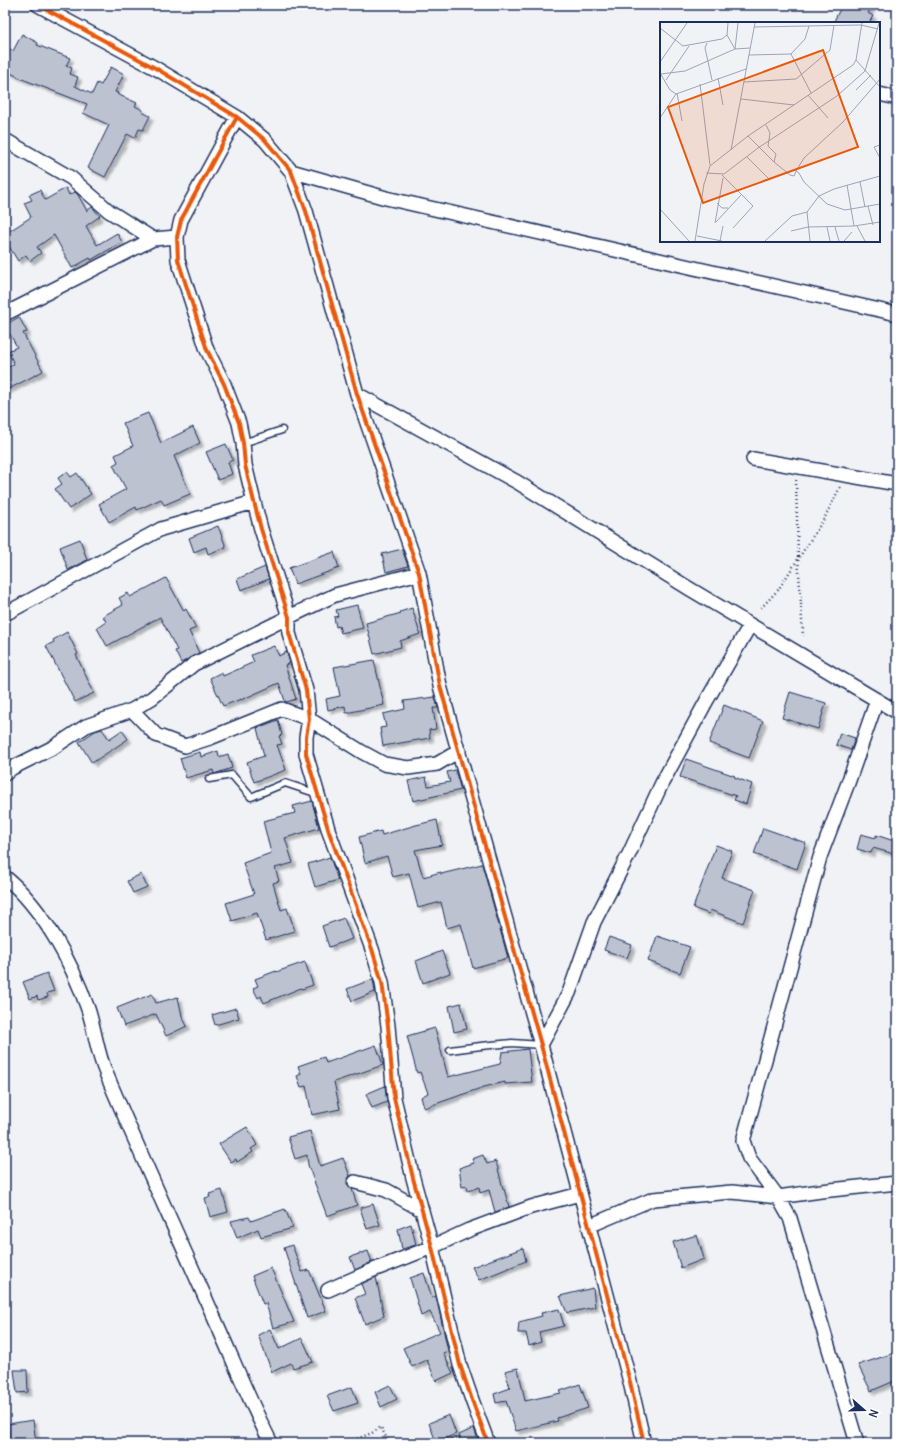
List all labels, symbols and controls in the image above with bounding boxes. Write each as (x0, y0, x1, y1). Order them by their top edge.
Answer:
inset map (660, 22, 880, 242)
north arrow (844, 1390, 884, 1430)
text: N (866, 1407, 881, 1419)

